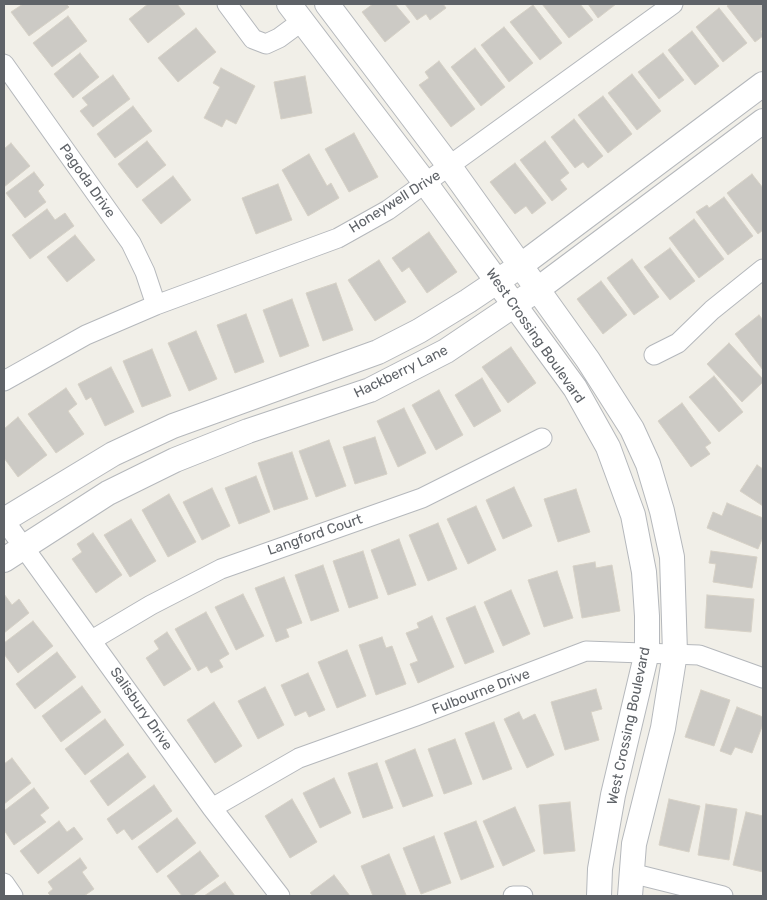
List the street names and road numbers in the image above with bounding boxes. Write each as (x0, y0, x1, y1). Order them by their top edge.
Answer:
street label: Pagoda Drive (55, 141, 119, 221)
street label: Honeywell Drive (346, 167, 444, 237)
street label: West Crossing Boulevard (482, 265, 588, 407)
street label: Hackberry Lane (351, 342, 451, 402)
street label: Langford Court (265, 511, 365, 559)
street label: West Crossing Boulevard (604, 646, 654, 806)
street label: Salisbury Drive (106, 664, 176, 754)
street label: Fulbourne Drive (430, 666, 532, 718)

